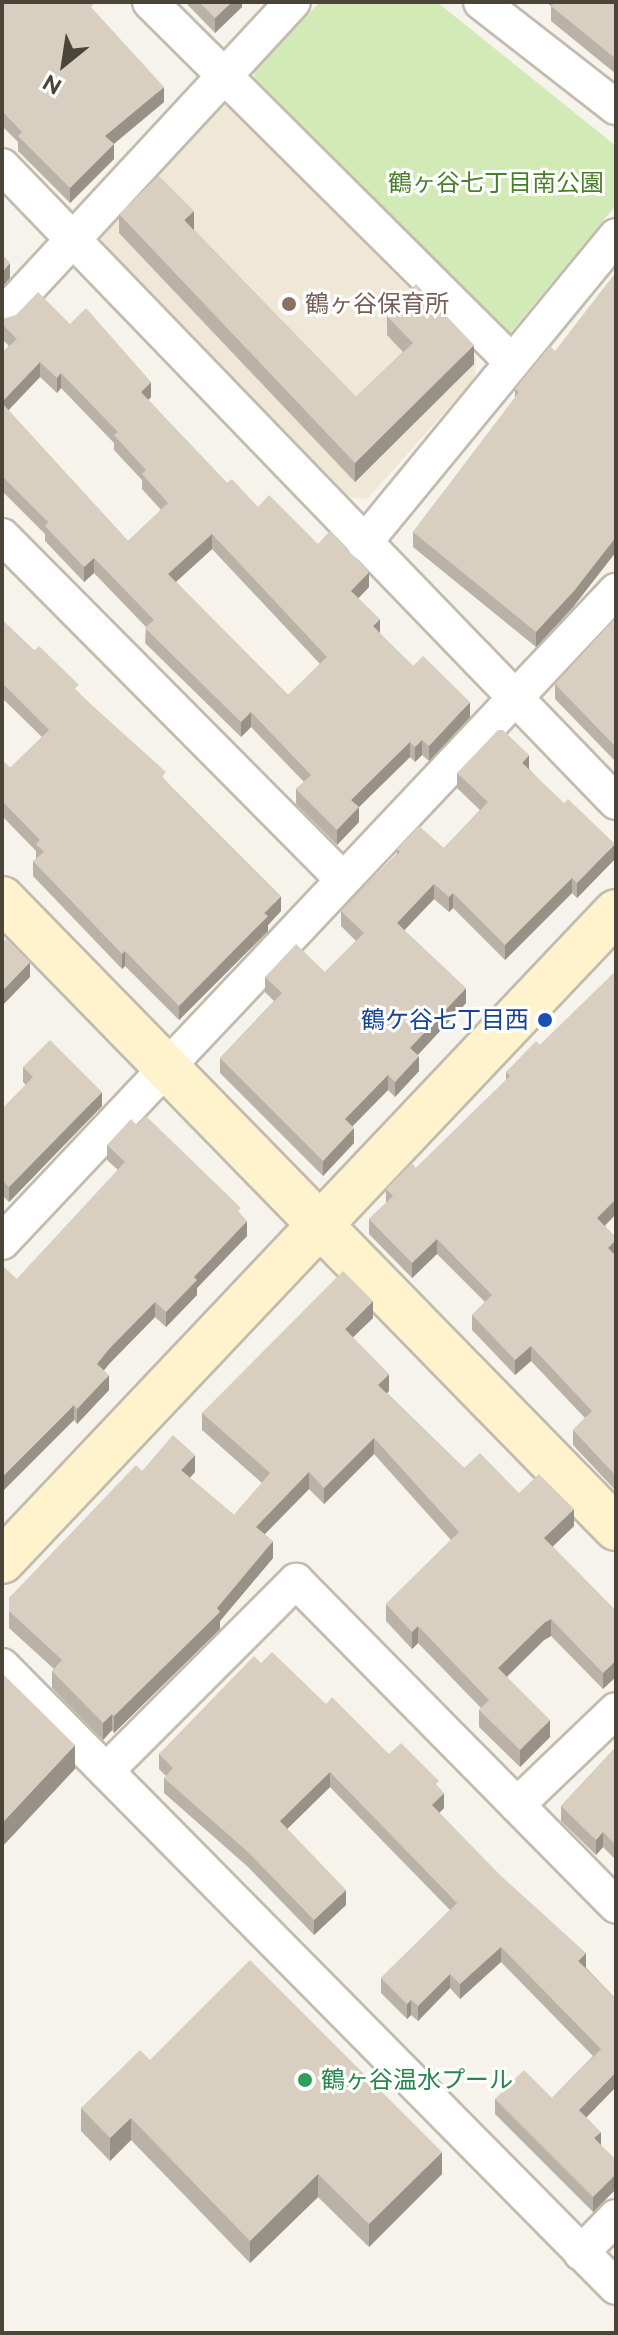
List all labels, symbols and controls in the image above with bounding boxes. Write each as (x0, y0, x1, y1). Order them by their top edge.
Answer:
north arrow (24, 24, 104, 104)
text: N (38, 69, 66, 100)
park label: 鶴ヶ谷七丁目南公園 (388, 169, 604, 197)
place label: 鶴ヶ谷保育所 (305, 290, 449, 318)
marker: 鶴ヶ谷保育所 (280, 295, 298, 313)
place label: 鶴ケ谷七丁目西 (361, 1006, 529, 1034)
marker: 鶴ケ谷七丁目西 (536, 1011, 554, 1029)
place label: 鶴ヶ谷温水プール (321, 2066, 513, 2094)
marker: 鶴ヶ谷温水プール (296, 2071, 314, 2089)

